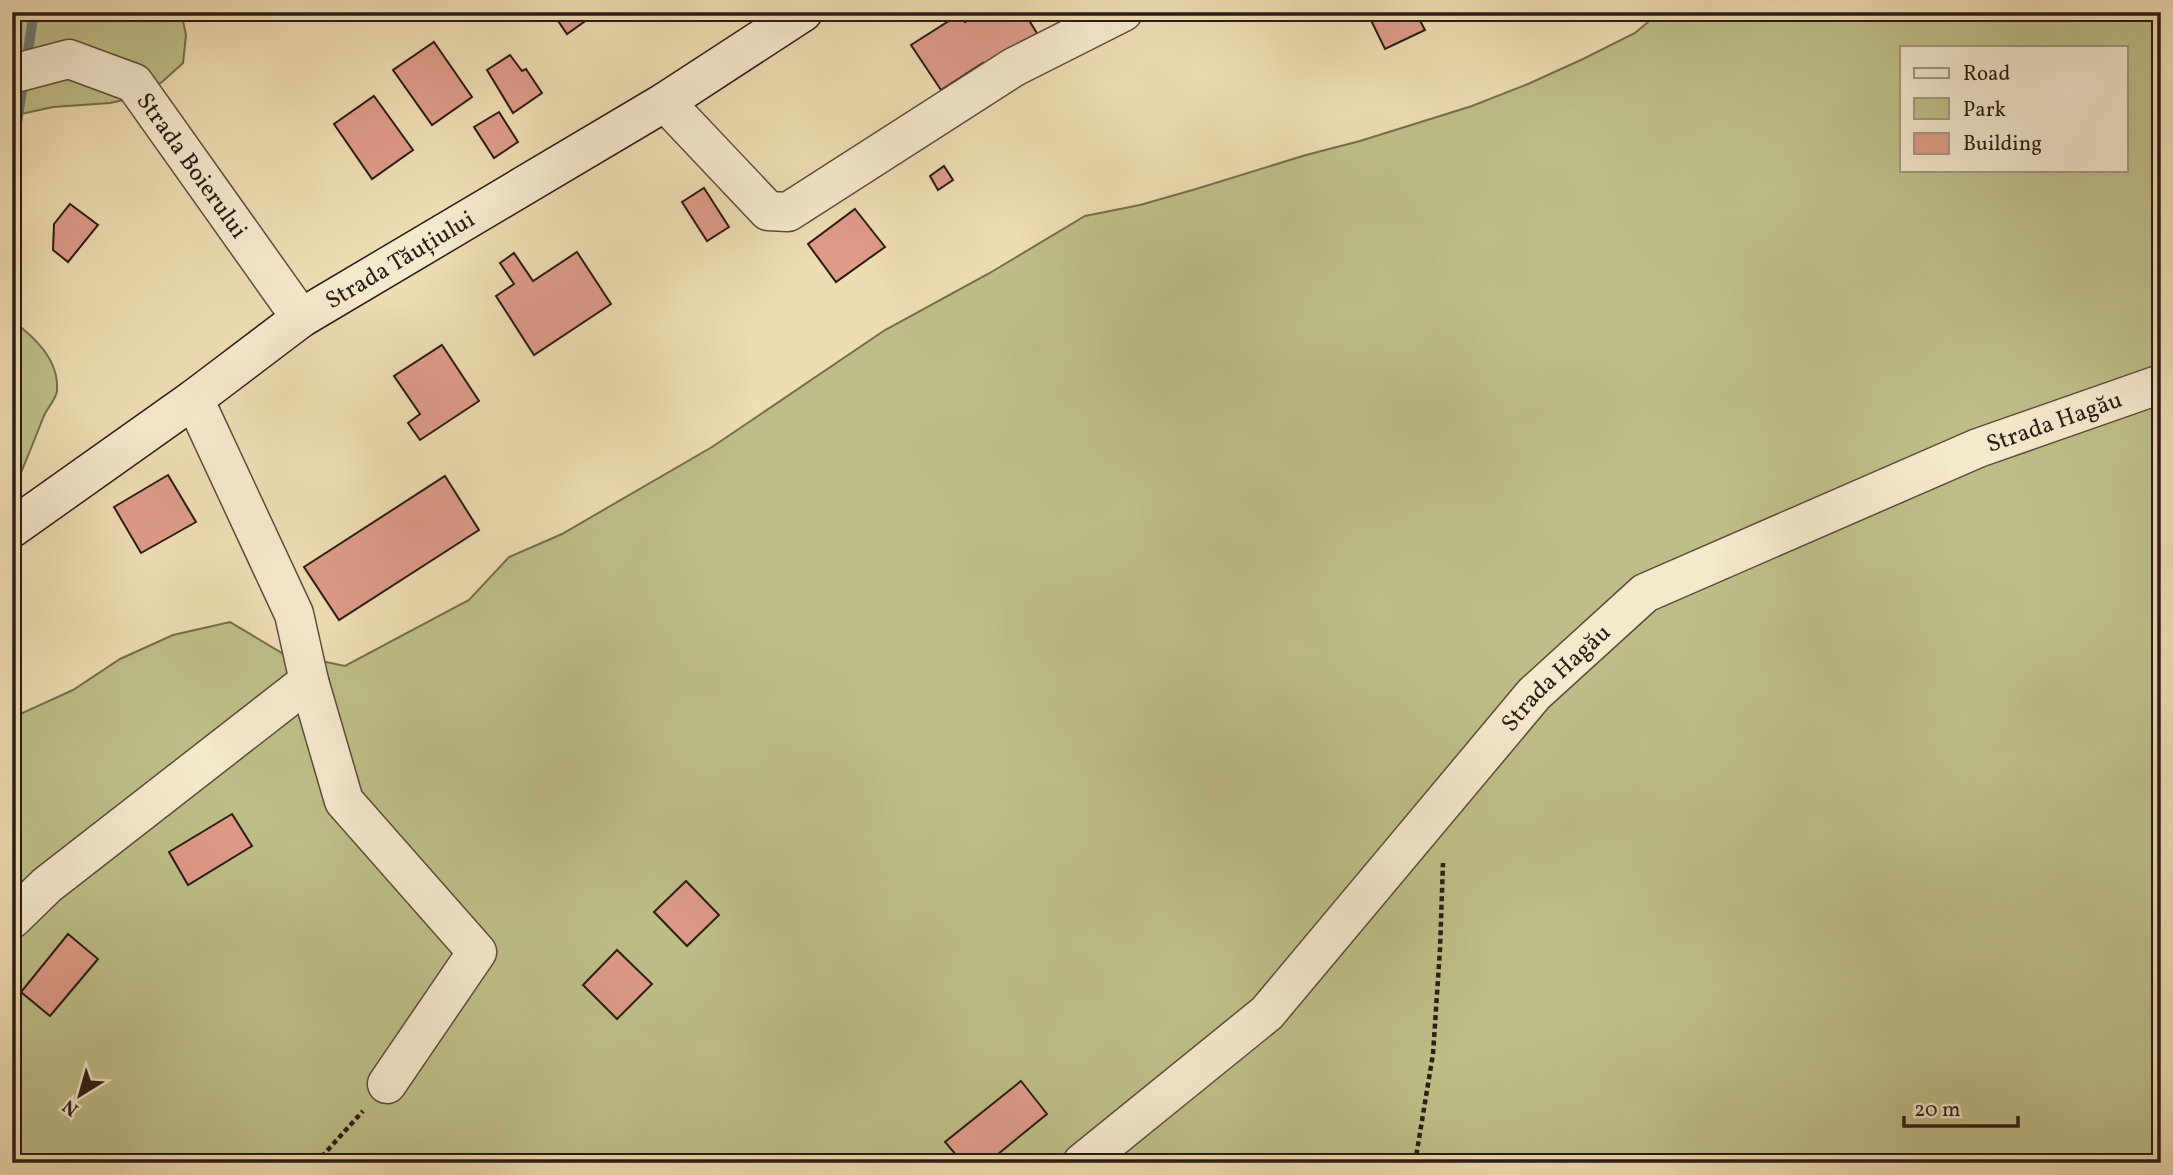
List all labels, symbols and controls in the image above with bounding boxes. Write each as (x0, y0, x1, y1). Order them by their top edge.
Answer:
legend (1900, 46, 2128, 172)
text: Road (1963, 60, 2010, 89)
street label: Strada Boierului (127, 86, 254, 246)
text: Park (1963, 96, 2006, 125)
text: Building (1963, 130, 2042, 159)
street label: Strada Tăuțiului (320, 204, 482, 319)
street label: Strada Hagău (1982, 384, 2127, 463)
street label: Strada Hagău (1494, 617, 1619, 740)
north arrow (46, 1060, 116, 1130)
scale bar (1904, 1084, 2017, 1128)
text: N (57, 1092, 84, 1122)
text: 20 m (1914, 1096, 1960, 1125)

